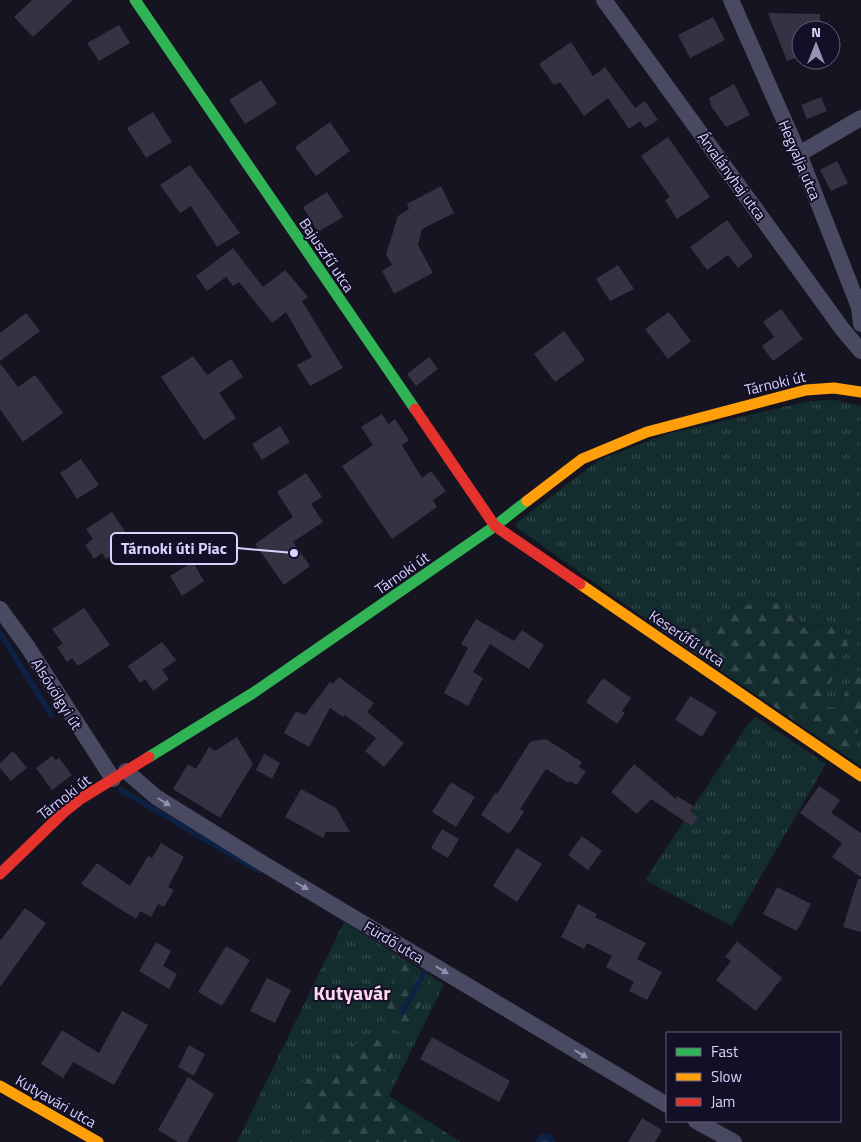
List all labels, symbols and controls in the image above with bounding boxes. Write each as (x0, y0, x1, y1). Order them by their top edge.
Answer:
north arrow (791, 20, 841, 70)
text: N (811, 21, 821, 42)
street label: Hegyalja utca (773, 116, 827, 204)
street label: Árvalányhaj utca (692, 127, 772, 225)
street label: Bajuszfű utca (294, 213, 361, 297)
street label: Tárnoki út (742, 365, 809, 401)
callout: Tárnoki úti Piac (111, 533, 237, 564)
text: Tárnoki úti Piac (121, 536, 227, 560)
street label: Tárnoki út (370, 545, 435, 600)
street label: Keserűfű utca (644, 604, 730, 672)
street label: Alsóvölgyi út (26, 654, 88, 735)
street label: Tárnoki út (32, 768, 96, 825)
one-way arrow (157, 797, 170, 806)
one-way arrow (296, 882, 309, 891)
street label: Fürdő utca (359, 915, 429, 969)
one-way arrow (435, 966, 448, 975)
district label: Kutyavár (313, 977, 391, 1008)
legend (666, 1032, 841, 1122)
text: Fast (711, 1040, 739, 1063)
one-way arrow (574, 1050, 587, 1059)
text: Slow (711, 1065, 742, 1088)
street label: Kutyavári utca (11, 1069, 101, 1134)
text: Jam (711, 1090, 735, 1113)

